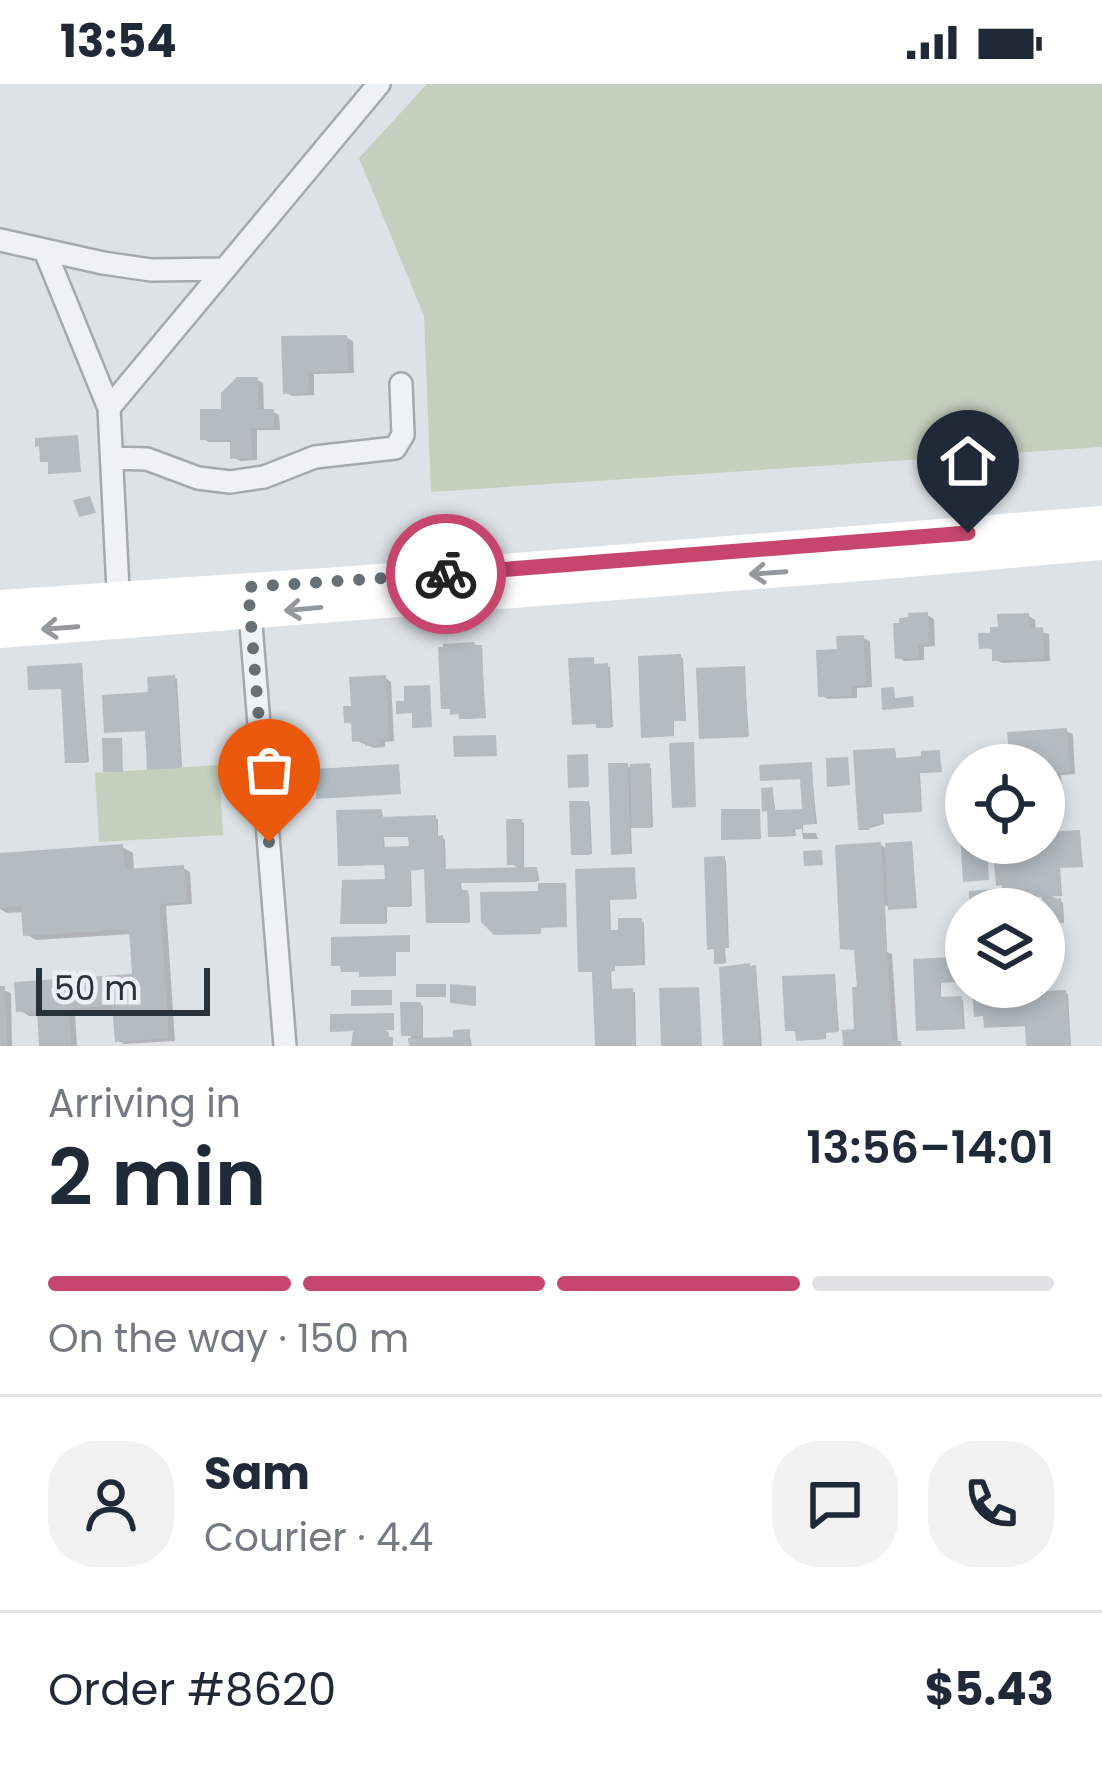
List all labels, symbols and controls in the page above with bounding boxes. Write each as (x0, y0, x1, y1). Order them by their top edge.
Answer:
text: 13:54 (60, 10, 177, 73)
pin (917, 410, 1019, 533)
icon: home (935, 428, 1001, 494)
courier (386, 514, 506, 634)
icon: bike (413, 541, 479, 607)
one-way arrow (749, 562, 788, 585)
one-way arrow (284, 598, 323, 621)
one-way arrow (41, 617, 80, 640)
pin (218, 719, 320, 842)
icon: bag (236, 737, 302, 803)
map controls (945, 744, 1065, 1008)
button: locate (945, 744, 1065, 864)
button: layers (945, 888, 1065, 1008)
scale bar (36, 962, 210, 1015)
text: 50 m (54, 965, 138, 1012)
text: Arriving in (48, 1076, 241, 1131)
text: 13:56–14:01 (806, 1116, 1054, 1179)
text: 2 min (48, 1123, 266, 1232)
text: On the way · 150 m (48, 1311, 409, 1366)
button: person (48, 1441, 174, 1567)
button: chat (772, 1441, 898, 1567)
button: phone (928, 1441, 1054, 1567)
text: Sam (204, 1442, 310, 1505)
text: Courier · 4.4 (204, 1510, 433, 1565)
text: Order #8620 (48, 1658, 336, 1721)
text: $5.43 (925, 1658, 1054, 1721)

